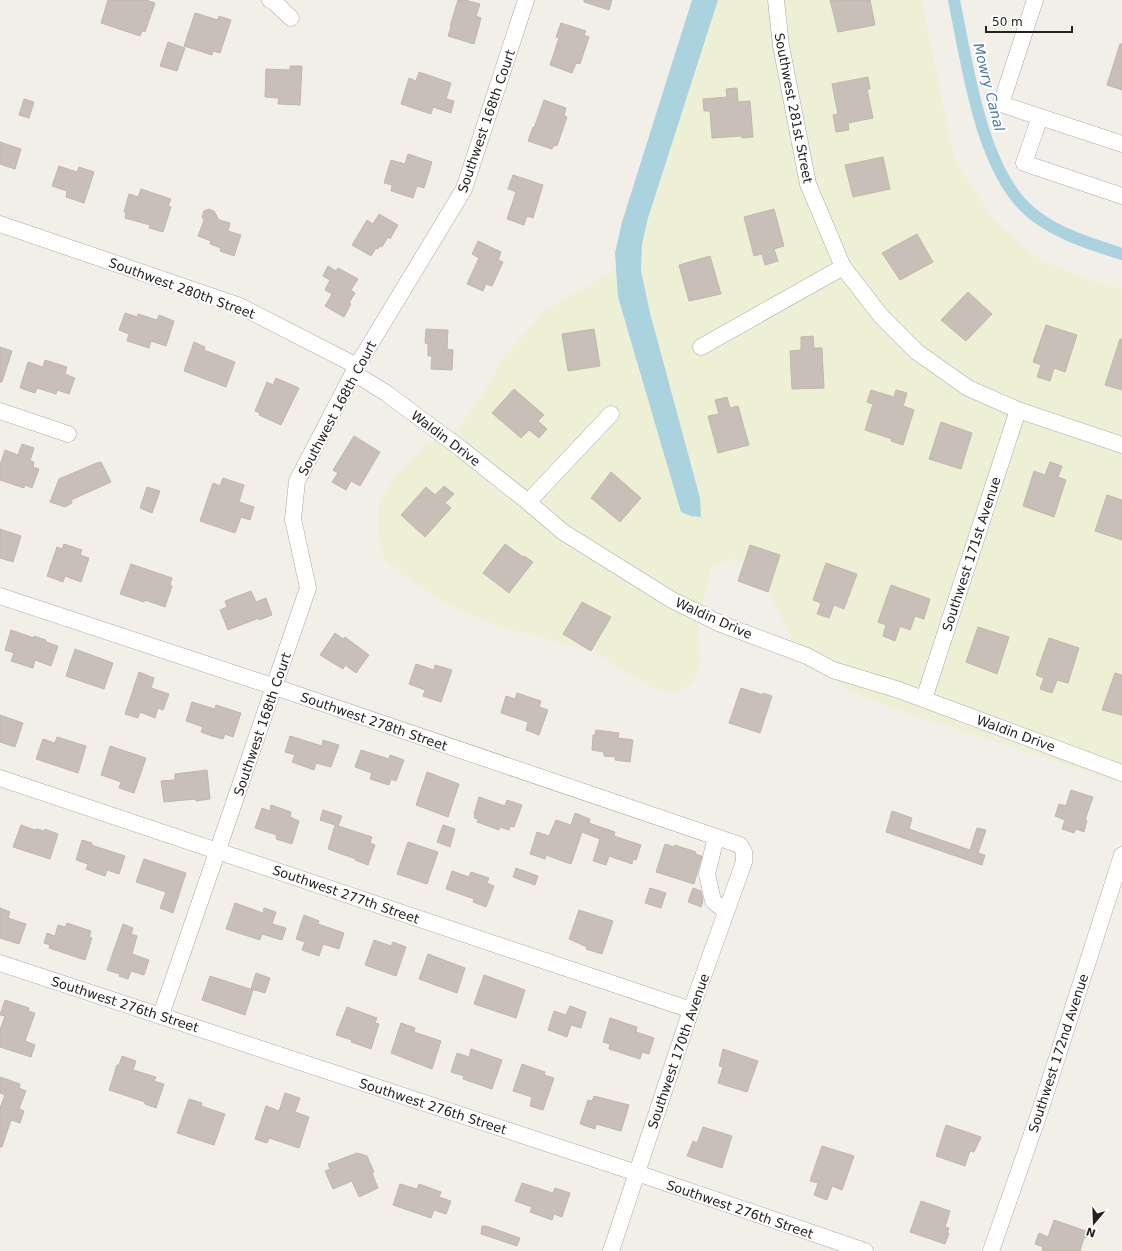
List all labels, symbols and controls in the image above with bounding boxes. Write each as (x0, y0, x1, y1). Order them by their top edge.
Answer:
scale bar (986, 8, 1072, 34)
text: 50 m (992, 15, 1023, 29)
street label: Southwest 281st Street (772, 32, 815, 184)
water label: Mowry Canal (970, 41, 1008, 133)
street label: Southwest 168th Court (455, 48, 518, 195)
street label: Southwest 280th Street (107, 255, 257, 322)
street label: Southwest 168th Court (296, 338, 379, 478)
street label: Waldin Drive (408, 408, 483, 469)
street label: Southwest 171st Avenue (939, 475, 1004, 633)
street label: Waldin Drive (673, 595, 755, 642)
street label: Southwest 168th Court (231, 651, 294, 798)
street label: Southwest 278th Street (298, 689, 449, 754)
street label: Waldin Drive (975, 712, 1057, 755)
street label: Southwest 277th Street (270, 862, 421, 927)
street label: Southwest 170th Avenue (645, 972, 712, 1131)
street label: Southwest 172nd Avenue (1026, 972, 1091, 1134)
street label: Southwest 276th Street (49, 974, 200, 1035)
street label: Southwest 276th Street (357, 1076, 508, 1137)
street label: Southwest 276th Street (664, 1177, 815, 1242)
north arrow (1074, 1203, 1114, 1243)
text: N (1084, 1224, 1097, 1240)

